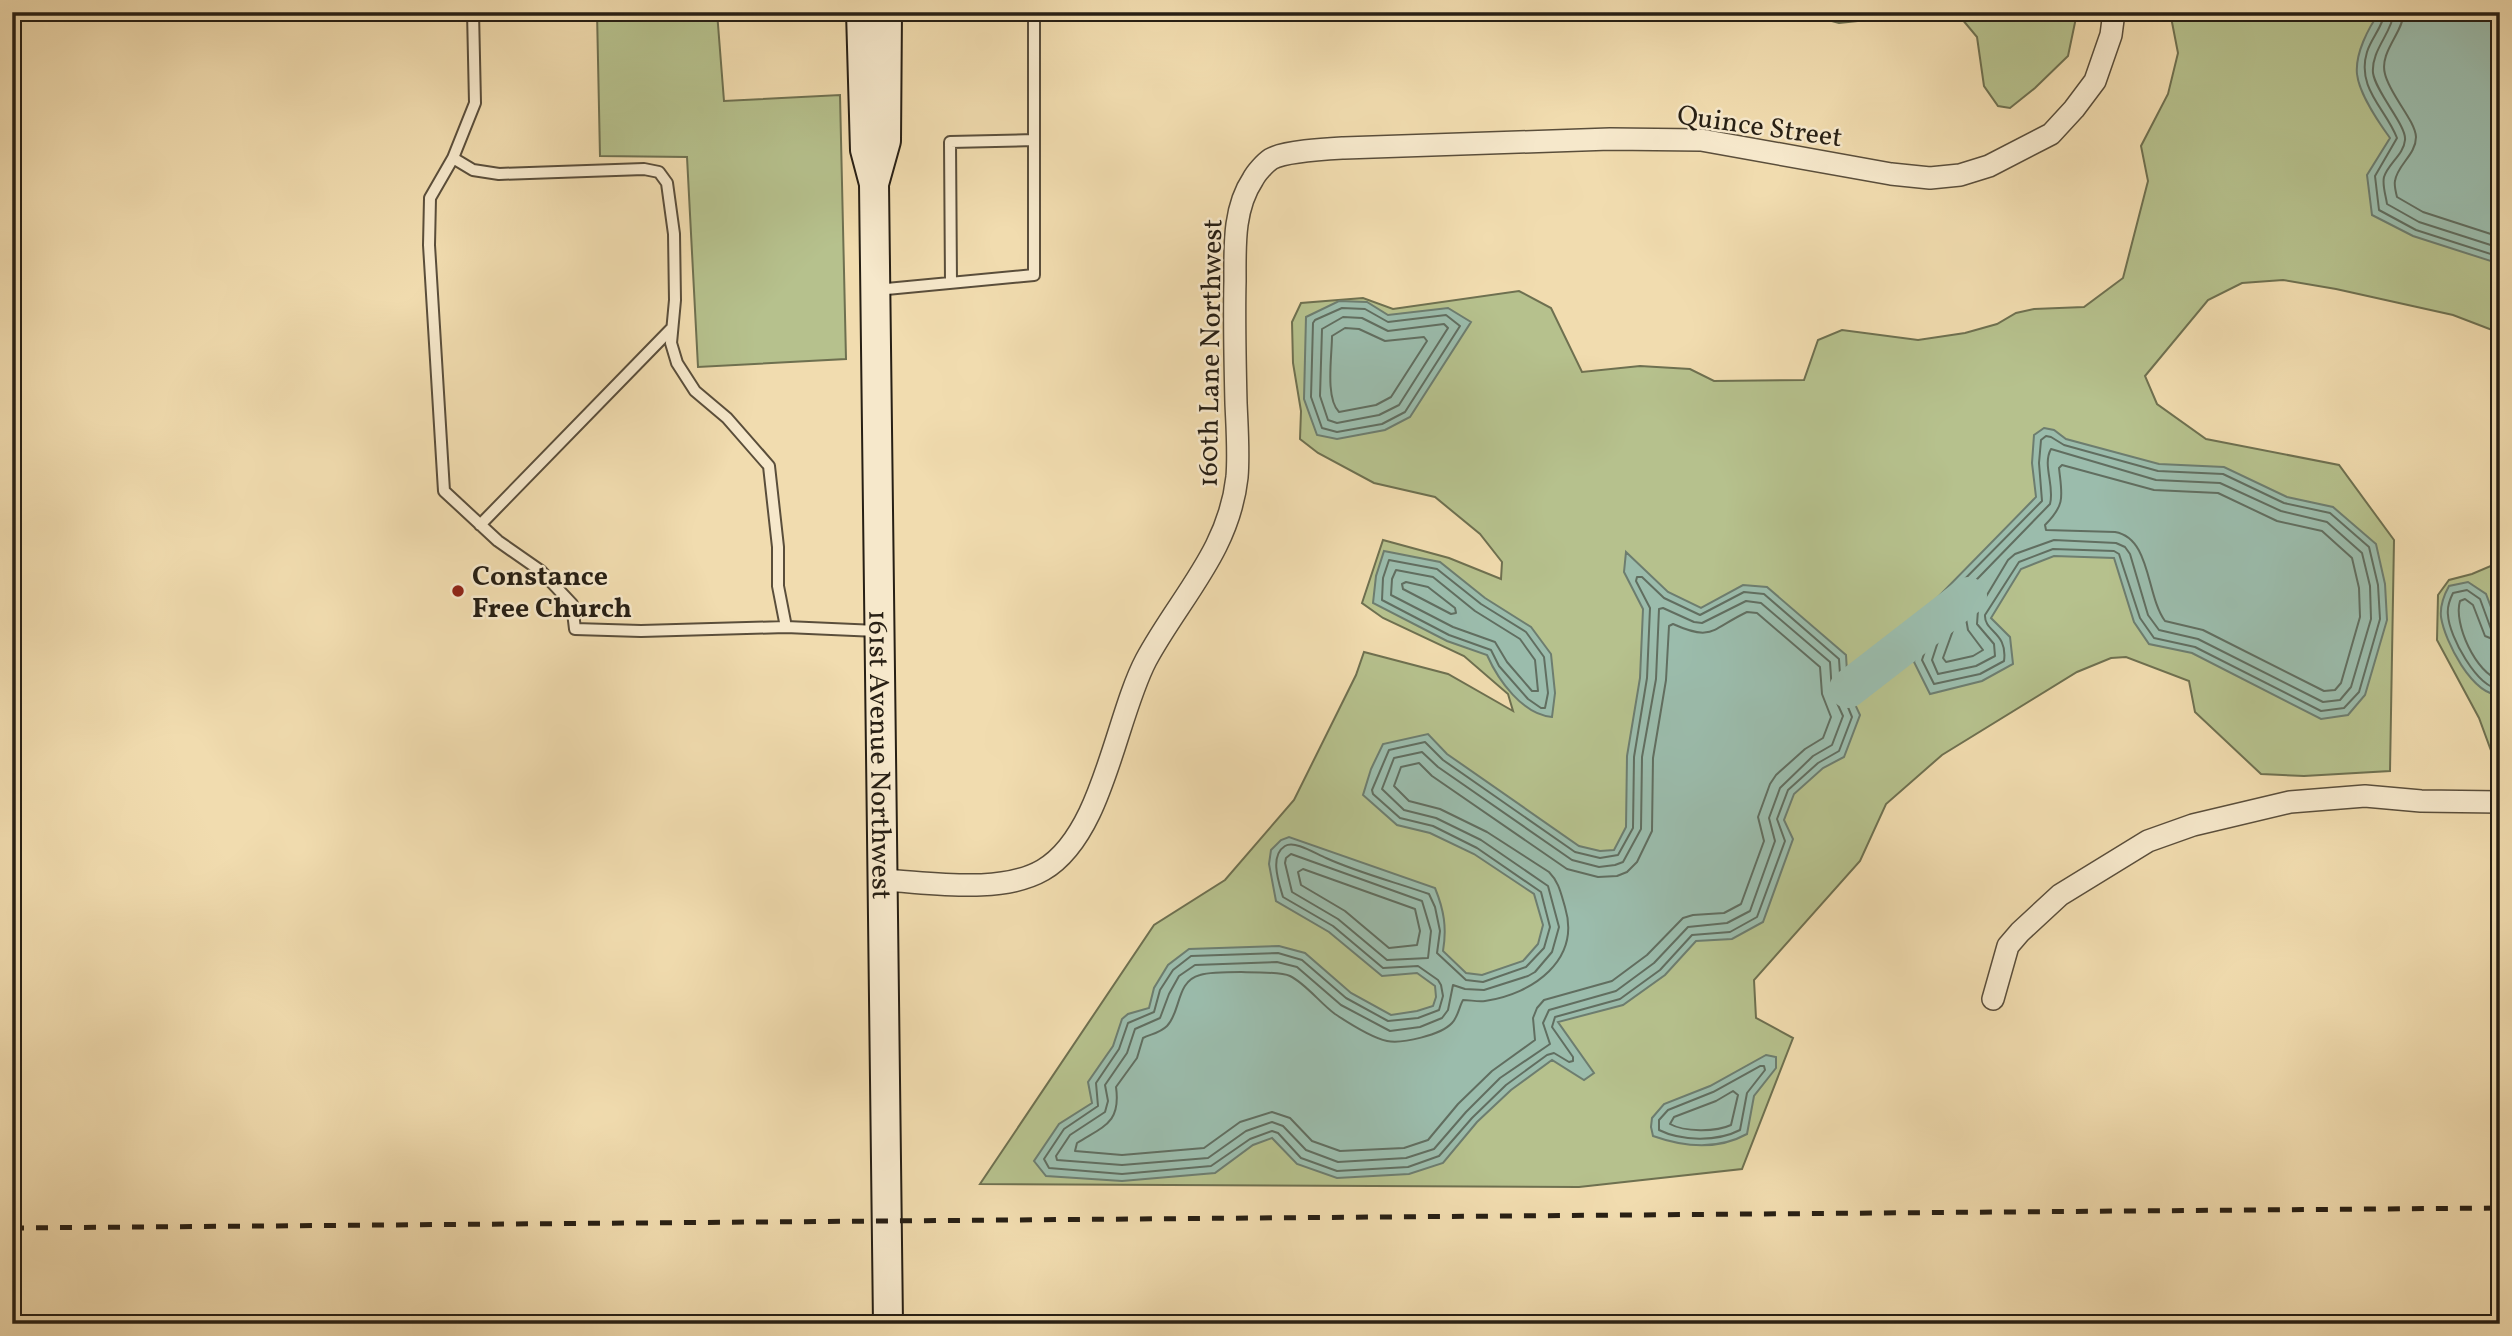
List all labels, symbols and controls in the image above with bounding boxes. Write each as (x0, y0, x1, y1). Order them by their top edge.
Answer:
street label: Quince Street (1675, 97, 1845, 158)
street label: 160th Lane Northwest (1190, 218, 1233, 488)
place label: Constance Free Church (472, 558, 632, 629)
marker: Constance Free Church (450, 583, 466, 599)
street label: 161st Avenue Northwest (857, 610, 900, 900)

